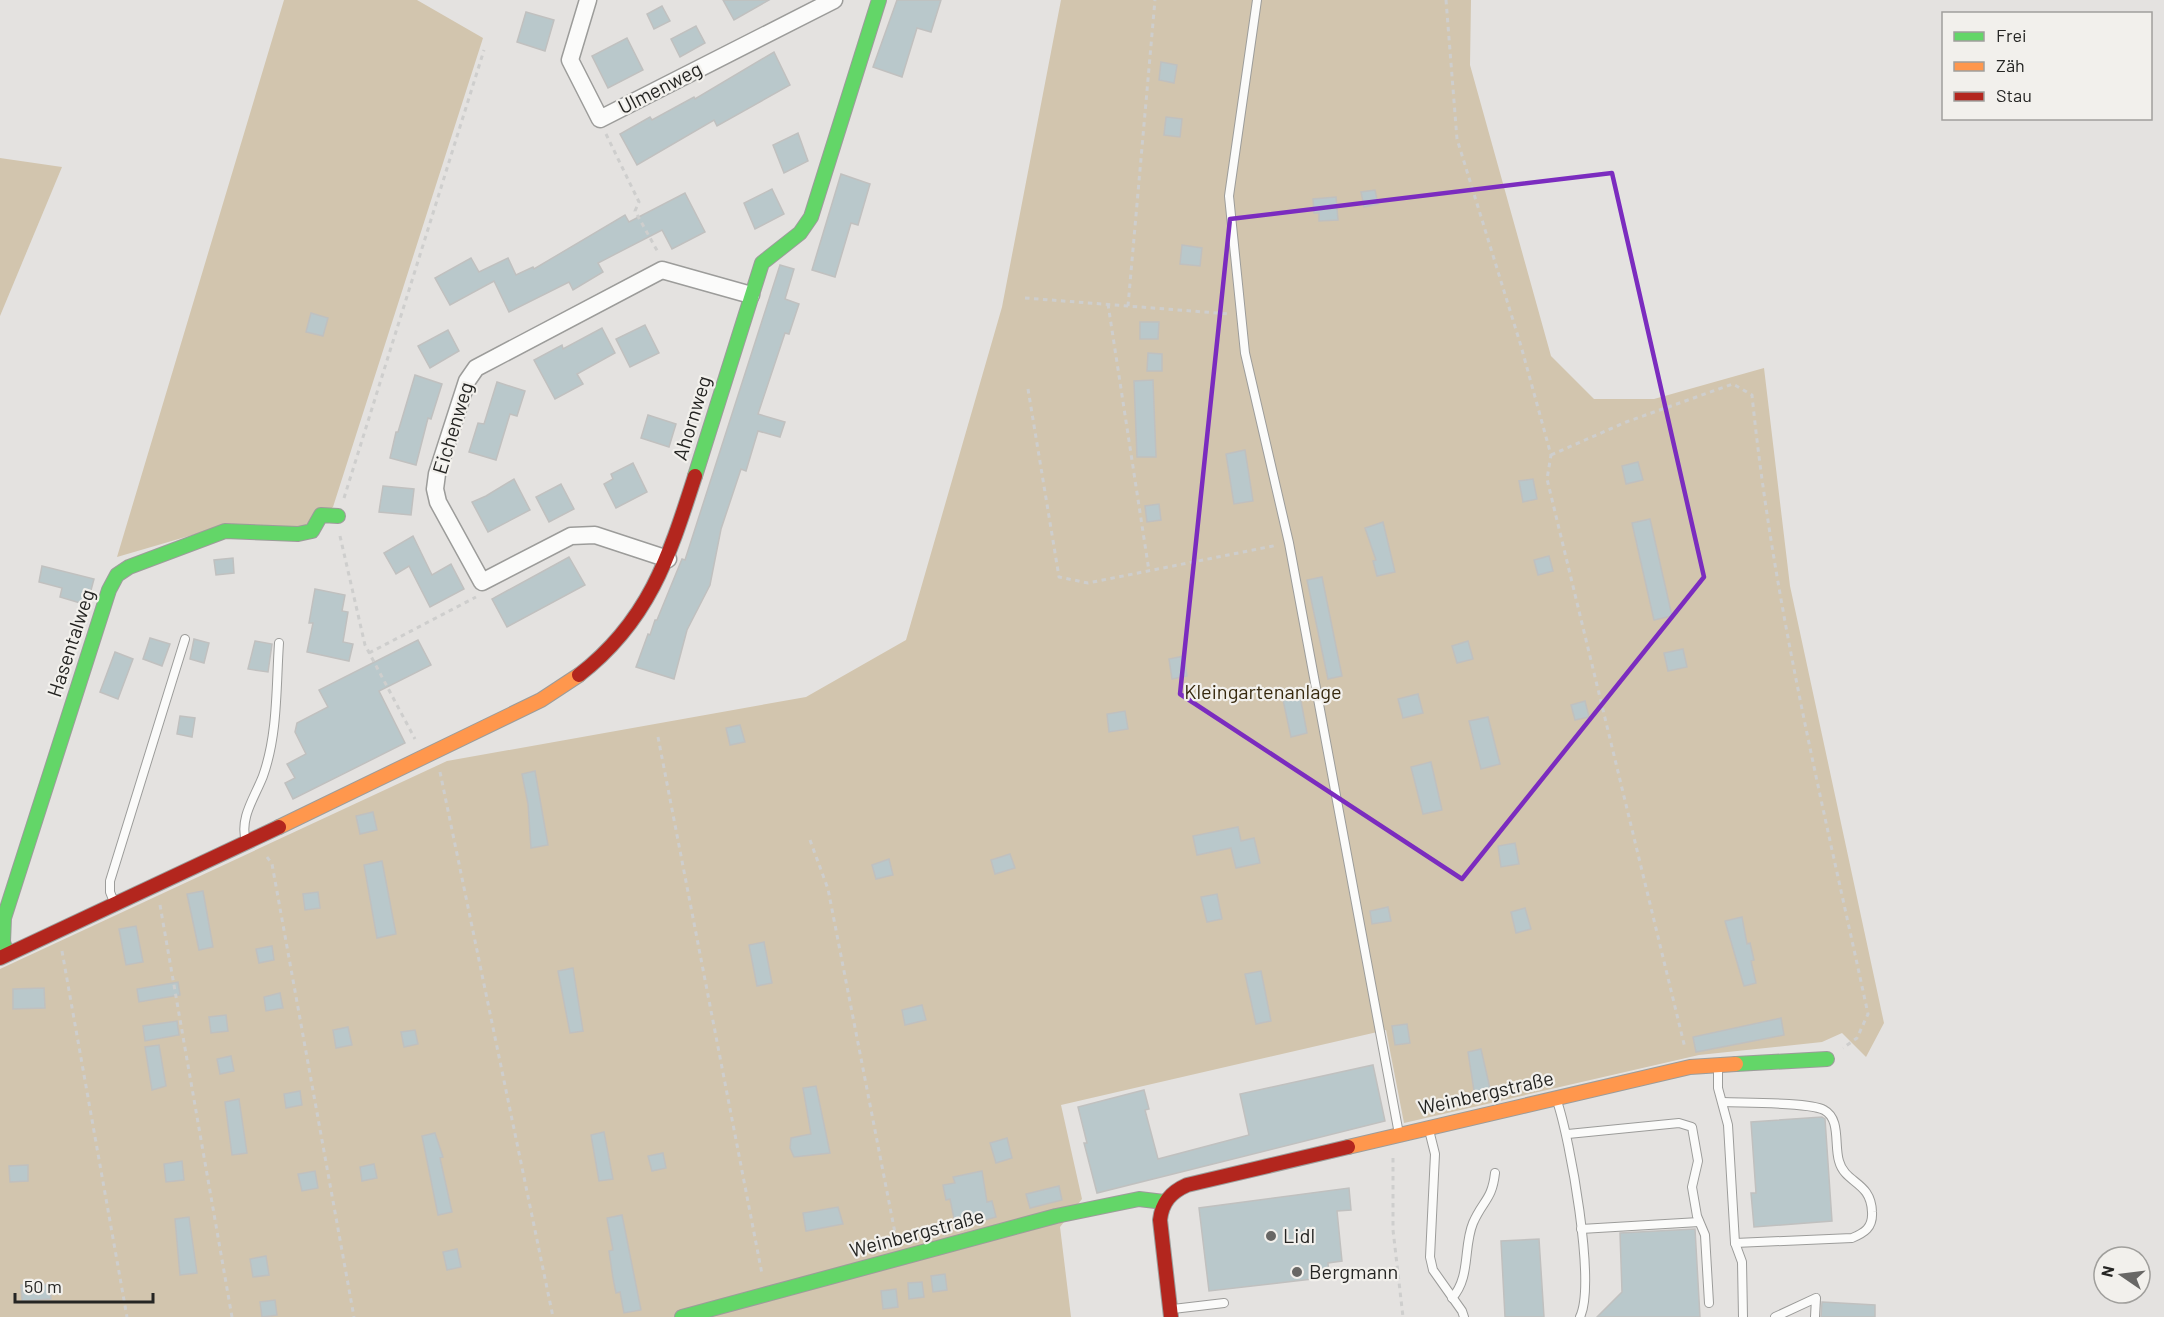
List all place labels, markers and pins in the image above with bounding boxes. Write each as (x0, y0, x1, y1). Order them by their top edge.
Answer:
place label: Lidl (1283, 1223, 1315, 1247)
marker: Lidl (1264, 1229, 1278, 1243)
place label: Bergmann (1309, 1259, 1398, 1283)
marker: Bergmann (1290, 1265, 1304, 1279)

